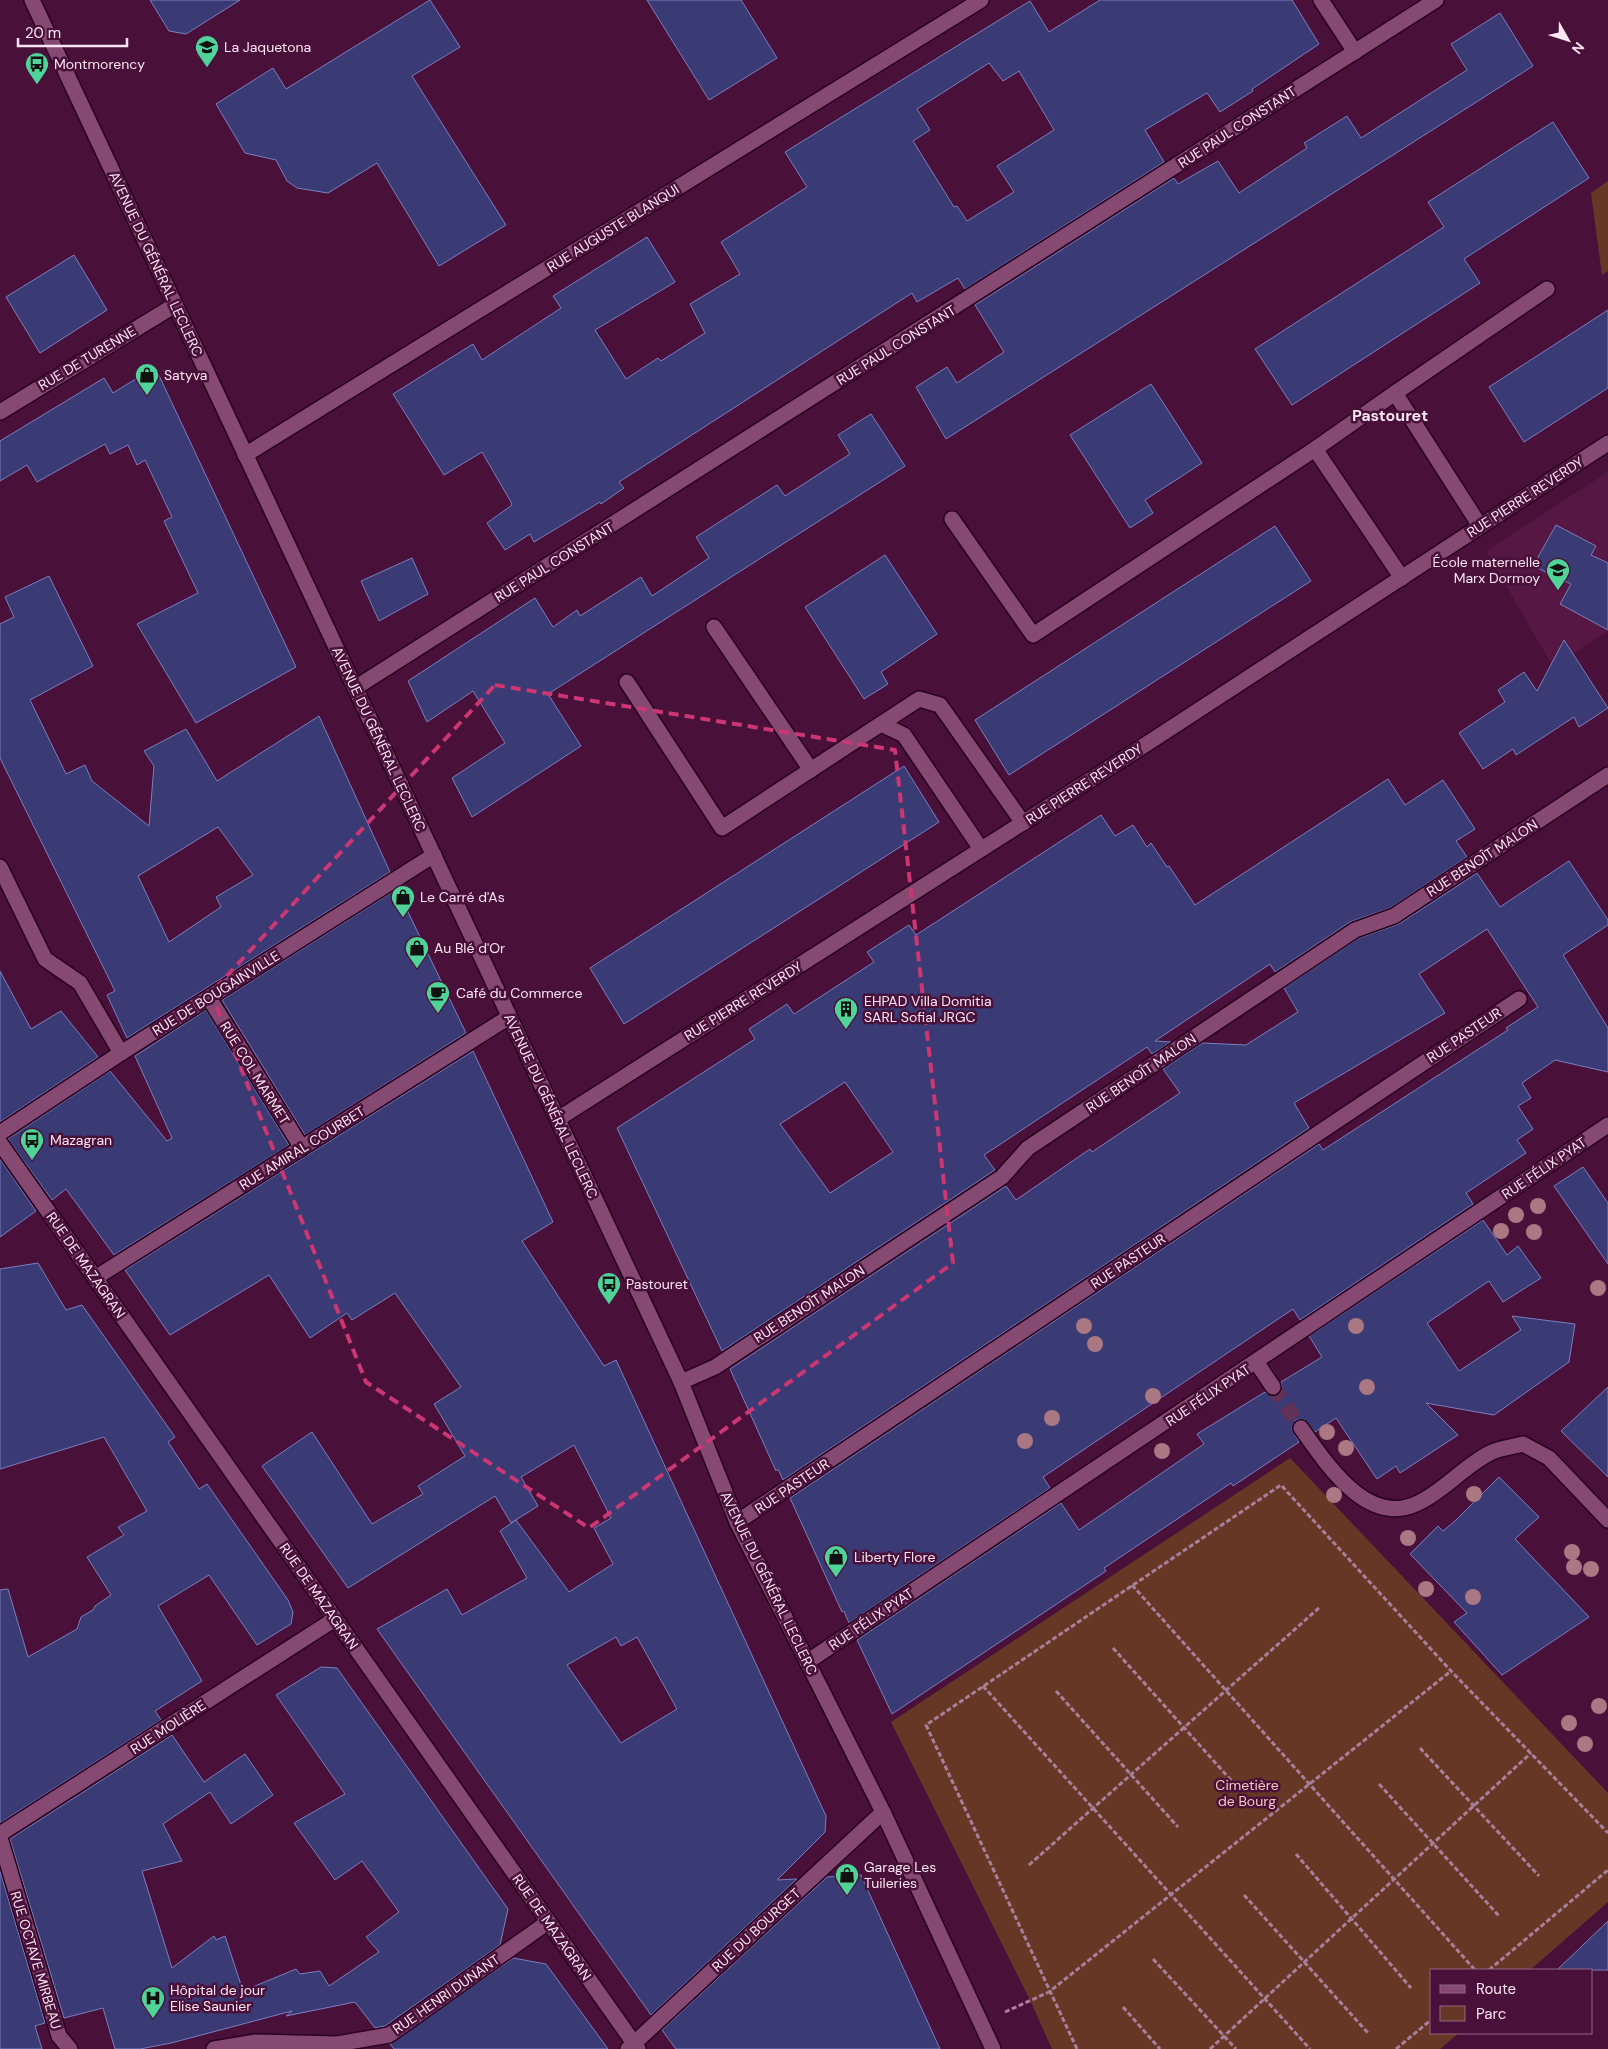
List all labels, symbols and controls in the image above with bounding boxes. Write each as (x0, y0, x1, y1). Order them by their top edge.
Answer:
scale bar (18, 15, 126, 47)
north arrow (1543, 15, 1593, 65)
text: 20 m (25, 23, 61, 43)
school or university icon: La Jaquetona (194, 34, 220, 68)
place label: La Jaquetona (224, 38, 311, 56)
text: N (1568, 39, 1588, 58)
bus stop icon: Montmorency (24, 51, 50, 85)
place label: Montmorency (54, 55, 145, 73)
street label: RUE PAUL CONSTANT (1175, 82, 1300, 172)
street label: AVENUE DU GÉNÉRAL LECLERC (105, 169, 207, 359)
street label: RUE AUGUSTE BLANQUI (544, 180, 682, 276)
street label: RUE PAUL CONSTANT (833, 301, 959, 389)
street label: RUE DE TURENNE (35, 322, 139, 394)
shop icon: Satyva (134, 362, 160, 396)
place label: Satyva (164, 366, 207, 384)
district label: Pastouret (1352, 405, 1428, 426)
street label: RUE PIERRE REVERDY (1463, 453, 1587, 541)
street label: RUE PAUL CONSTANT (491, 518, 617, 606)
place label: École maternelle Marx Dormoy (1432, 553, 1540, 587)
school or university icon: École maternelle Marx Dormoy (1545, 557, 1571, 591)
street label: AVENUE DU GÉNÉRAL LECLERC (328, 644, 430, 834)
street label: RUE PIERRE REVERDY (1022, 740, 1146, 828)
street label: RUE BENOÎT MALON (1423, 815, 1541, 901)
shop icon: Le Carré d'As (390, 884, 416, 918)
place label: Le Carré d'As (420, 888, 505, 906)
shop icon: Au Blé d'Or (404, 935, 430, 969)
place label: Au Blé d'Or (434, 939, 505, 957)
street label: RUE DE BOUGAINVILLE (149, 946, 283, 1040)
street label: RUE PIERRE REVERDY (681, 957, 805, 1045)
cafe icon: Café du Commerce (425, 980, 451, 1014)
place label: Café du Commerce (456, 984, 582, 1002)
place label: EHPAD Villa Domitia SARL Sofial JRGC (864, 992, 992, 1026)
building icon: EHPAD Villa Domitia SARL Sofial JRGC (833, 996, 859, 1030)
street label: RUE PASTEUR (1423, 1003, 1505, 1067)
street label: AVENUE DU GÉNÉRAL LECLERC (500, 1011, 602, 1201)
street label: RUE COL MARMET (216, 1018, 294, 1128)
street label: RUE BENOÎT MALON (1083, 1030, 1199, 1116)
street label: RUE AMIRAL COURBET (236, 1102, 368, 1194)
bus stop icon: Mazagran (19, 1127, 45, 1161)
place label: Mazagran (50, 1131, 112, 1149)
street label: RUE FÉLIX PYAT (1498, 1133, 1590, 1203)
street label: RUE DE MAZAGRAN (43, 1208, 129, 1322)
street label: RUE PASTEUR (1087, 1229, 1169, 1293)
street label: RUE BENOÎT MALON (750, 1261, 868, 1347)
bus stop icon: Pastouret (596, 1271, 622, 1305)
place label: Pastouret (626, 1275, 688, 1293)
street label: RUE FÉLIX PYAT (1162, 1360, 1254, 1430)
street label: RUE PASTEUR (751, 1454, 833, 1518)
street label: AVENUE DU GÉNÉRAL LECLERC (717, 1488, 821, 1678)
street label: RUE DE MAZAGRAN (276, 1539, 362, 1653)
shop icon: Liberty Flore (823, 1544, 849, 1578)
place label: Liberty Flore (854, 1548, 935, 1566)
street label: RUE FÉLIX PYAT (825, 1584, 917, 1654)
street label: RUE MOLIÈRE (127, 1696, 209, 1758)
park label: Cimetière de Bourg (1215, 1776, 1279, 1810)
place label: Garage Les Tuileries (864, 1858, 936, 1892)
shop icon: Garage Les Tuileries (834, 1862, 860, 1896)
street label: RUE DE MAZAGRAN (509, 1870, 595, 1984)
street label: RUE DU BOURGET (708, 1884, 804, 1976)
street label: RUE OCTAVE MIRBEAU (6, 1889, 66, 2031)
street label: RUE HENRI DUNANT (389, 1950, 503, 2038)
legend (1430, 1969, 1593, 2034)
text: Route (1476, 1979, 1516, 1999)
place label: Hôpital de jour Elise Saunier (170, 1981, 265, 2015)
hospital icon: Hôpital de jour Elise Saunier (140, 1985, 166, 2019)
text: Parc (1476, 2004, 1506, 2024)

